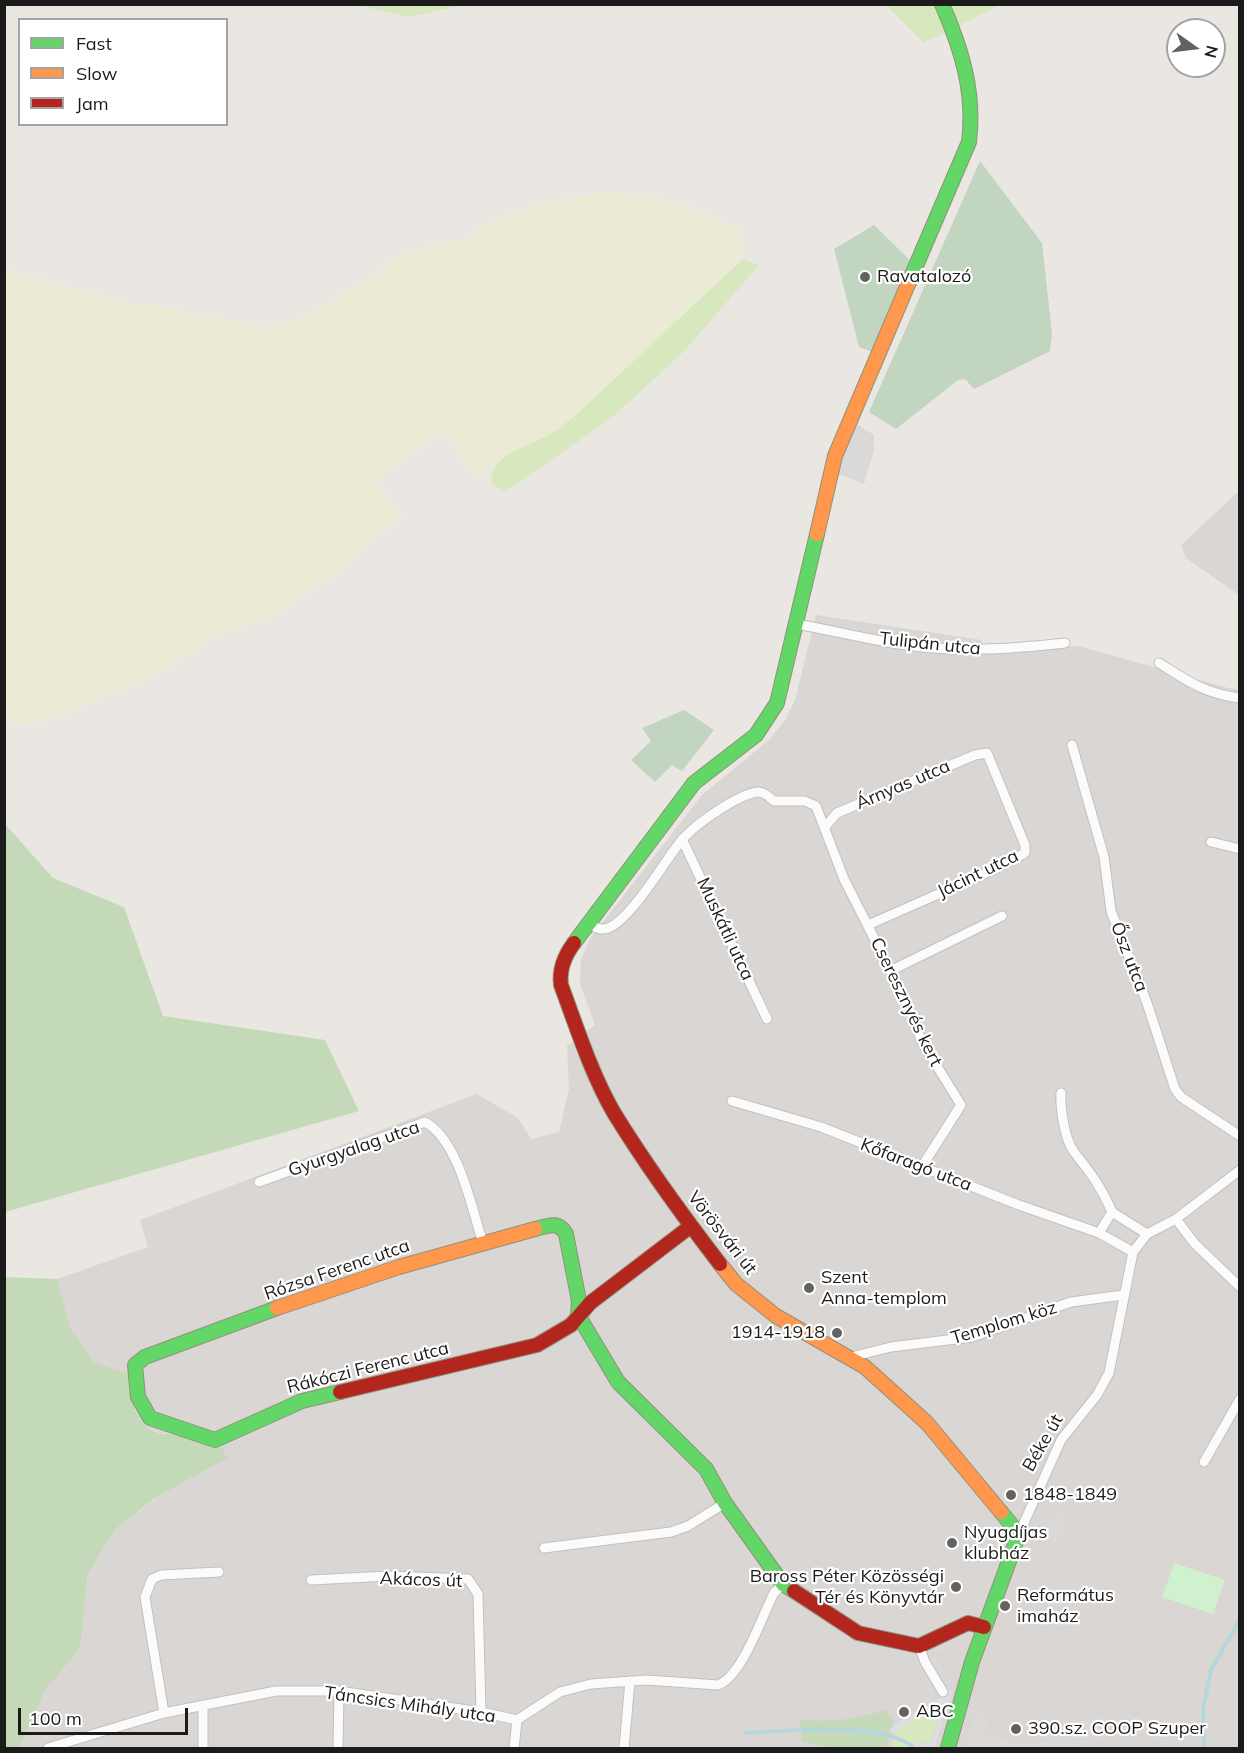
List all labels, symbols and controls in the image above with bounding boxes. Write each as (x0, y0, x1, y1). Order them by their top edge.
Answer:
legend (18, 18, 228, 126)
north arrow (1166, 18, 1226, 78)
text: Fast (76, 32, 112, 55)
text: N (1200, 44, 1223, 60)
text: Slow (76, 62, 117, 85)
text: Jam (76, 92, 109, 115)
place label: Ravatalozó (877, 266, 971, 288)
marker: Ravatalozó (858, 270, 872, 284)
street label: Tulipán utca (878, 628, 982, 660)
street label: Árnyas utca (853, 755, 953, 815)
street label: Jácint utca (934, 845, 1022, 903)
street label: Muskátli utca (692, 874, 758, 984)
street label: Ősz utca (1106, 919, 1152, 995)
street label: Cseresznyés kert (865, 934, 947, 1070)
street label: Gyurgyalag utca (286, 1116, 422, 1182)
street label: Kőfaragó utca (857, 1134, 975, 1196)
street label: Vörösvári út (683, 1187, 761, 1279)
street label: Rózsa Ferenc utca (262, 1235, 412, 1305)
place label: Szent Anna-templom (821, 1267, 947, 1310)
marker: Szent Anna-templom (802, 1281, 816, 1295)
street label: Templom köz (948, 1297, 1060, 1349)
place label: 1914-1918 (731, 1322, 825, 1344)
marker: 1914-1918 (830, 1326, 844, 1340)
street label: Rákóczi Ferenc utca (285, 1337, 451, 1399)
street label: Béke út (1018, 1411, 1068, 1475)
place label: 1848-1849 (1023, 1484, 1117, 1506)
marker: 1848-1849 (1004, 1488, 1018, 1502)
place label: Nyugdíjas klubház (964, 1522, 1047, 1564)
marker: Nyugdíjas klubház (945, 1536, 959, 1550)
place label: Baross Péter Közösségi Tér és Könyvtár (750, 1566, 944, 1608)
street label: Akácos út (379, 1568, 463, 1592)
marker: Baross Péter Közösségi Tér és Könyvtár (949, 1580, 963, 1594)
place label: Református imaház (1017, 1585, 1114, 1628)
marker: Református imaház (998, 1599, 1012, 1613)
street label: Táncsics Mihály utca (323, 1682, 497, 1728)
scale bar (21, 1696, 190, 1734)
place label: ABC (916, 1701, 954, 1723)
marker: ABC (897, 1705, 911, 1719)
text: 100 m (29, 1707, 82, 1730)
place label: 390.sz. COOP Szuper (1028, 1718, 1206, 1740)
marker: 390.sz. COOP Szuper (1009, 1722, 1023, 1736)

